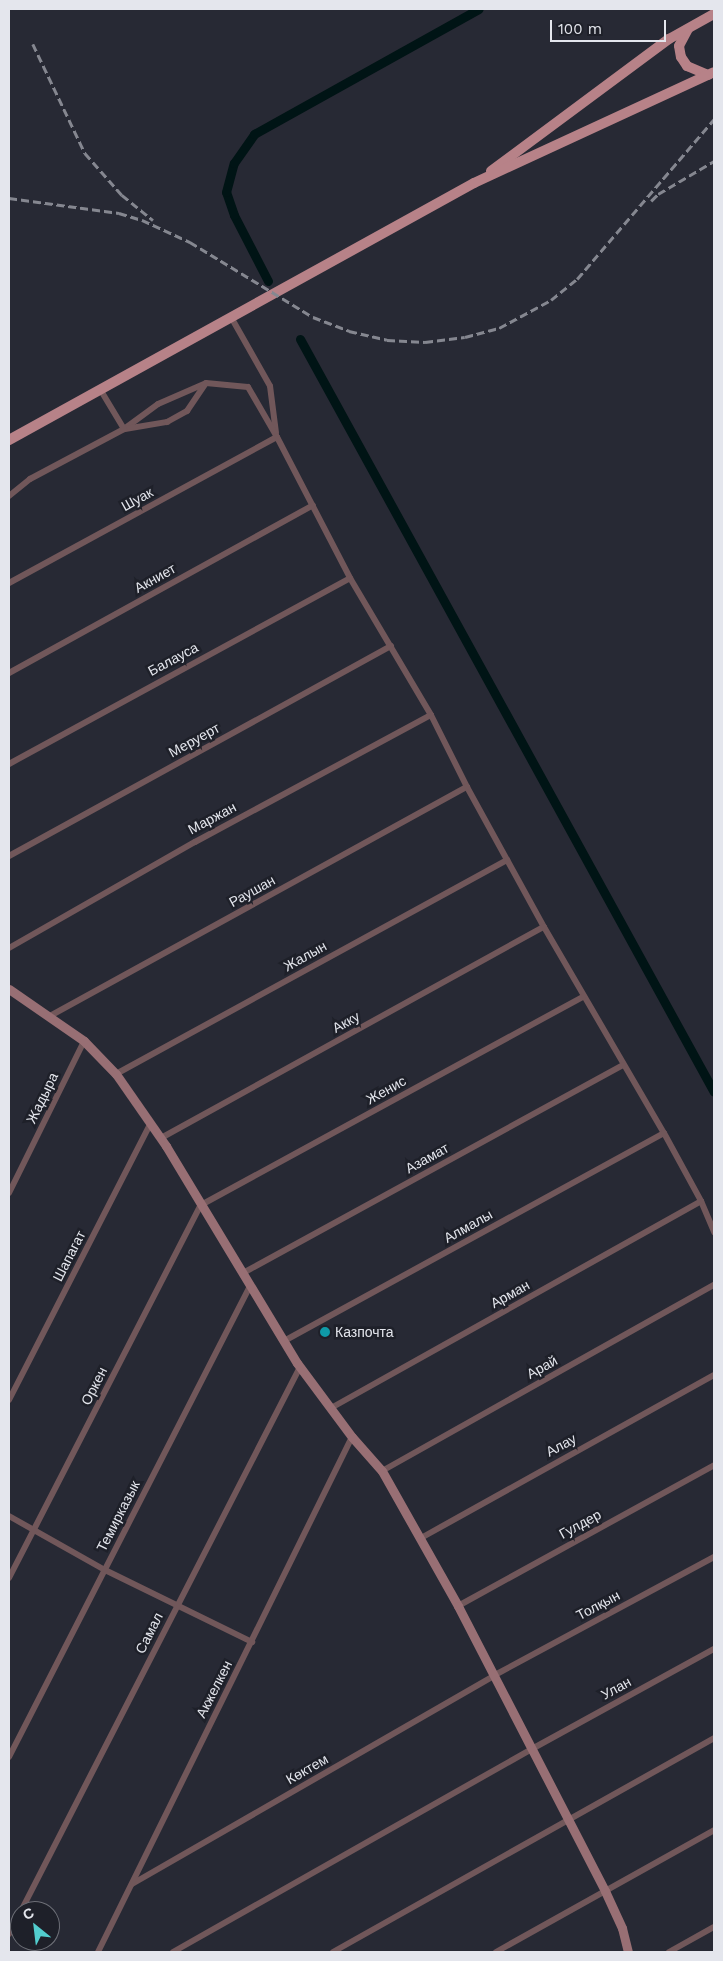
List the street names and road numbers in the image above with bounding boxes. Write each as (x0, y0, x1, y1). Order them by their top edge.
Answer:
street label: Шуак (118, 484, 156, 514)
street label: Акниет (131, 560, 179, 596)
street label: Балауса (145, 639, 201, 679)
street label: Меруерт (166, 719, 222, 761)
street label: Маржан (185, 798, 239, 838)
street label: Раушан (226, 871, 278, 911)
street label: Жалын (280, 937, 330, 975)
street label: Акку (329, 1008, 363, 1036)
street label: Жадыра (22, 1070, 62, 1126)
street label: Женис (363, 1072, 409, 1108)
street label: Азамат (402, 1139, 452, 1177)
street label: Алмалы (441, 1206, 495, 1246)
street label: Шапагат (49, 1228, 89, 1284)
street label: Арман (487, 1276, 533, 1312)
street label: Арай (524, 1352, 560, 1382)
street label: Оркен (77, 1364, 111, 1408)
street label: Алау (543, 1430, 579, 1460)
street label: Темирказык (93, 1478, 143, 1554)
street label: Гулдер (556, 1506, 604, 1542)
street label: Толқын (573, 1587, 623, 1623)
street label: Самал (132, 1610, 166, 1656)
street label: Акжелкен (192, 1658, 236, 1720)
street label: Улан (598, 1673, 634, 1703)
street label: Көктем (283, 1750, 331, 1788)

